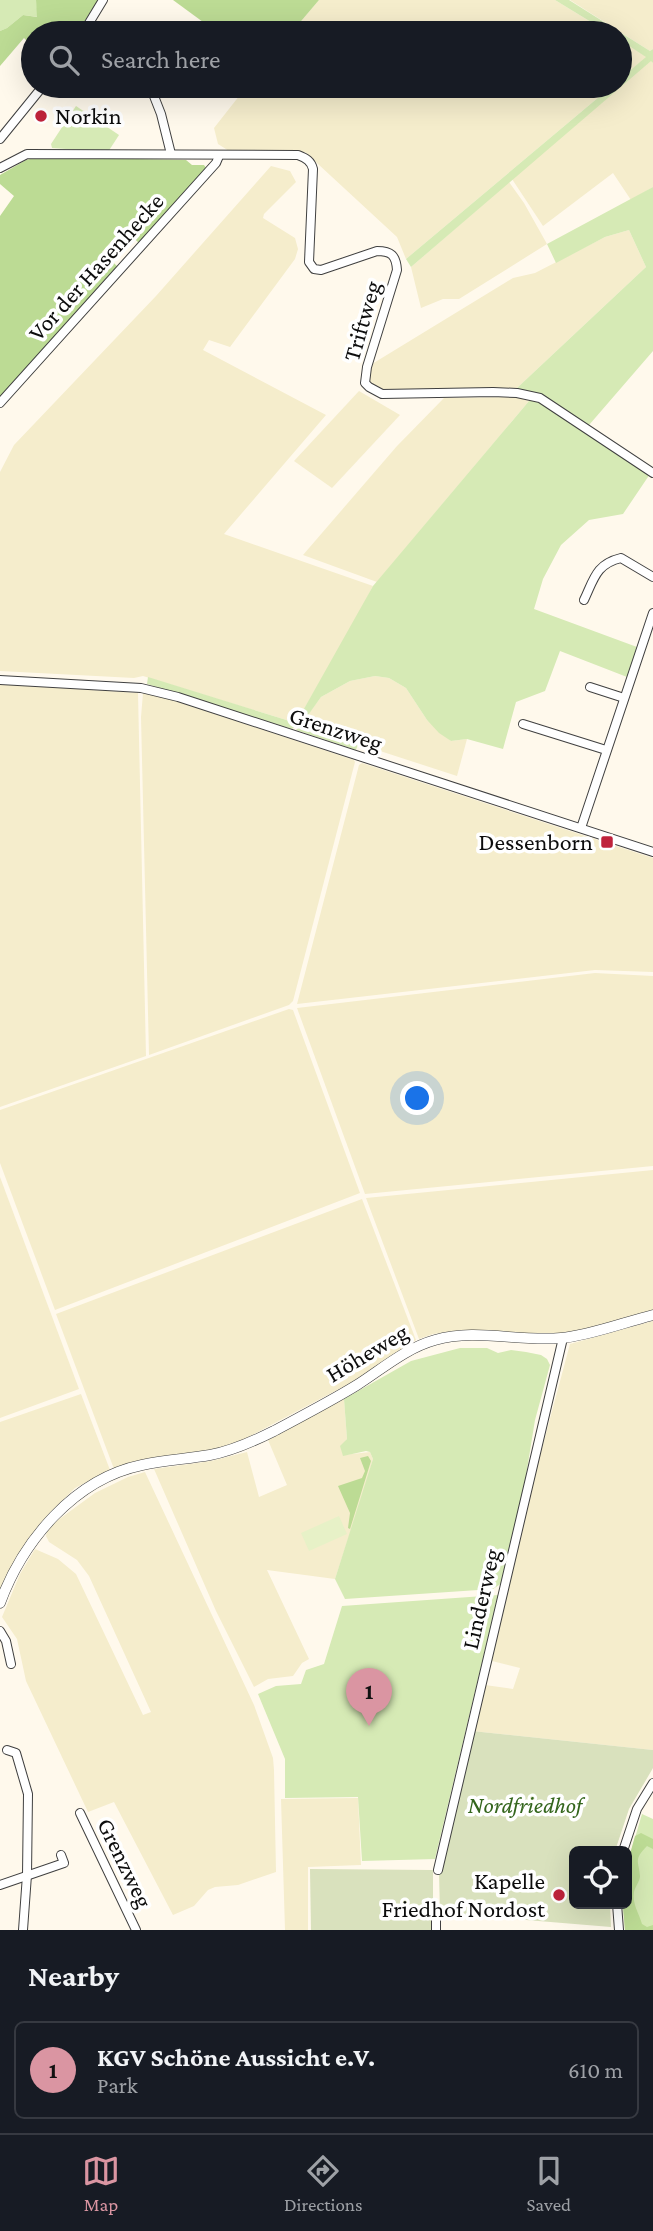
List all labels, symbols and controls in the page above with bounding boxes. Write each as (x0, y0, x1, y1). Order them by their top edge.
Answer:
search box (21, 21, 632, 98)
icon: search (45, 41, 83, 79)
text: Search here (101, 45, 220, 74)
place label: Norkin (55, 102, 122, 129)
marker: Norkin (33, 108, 49, 124)
street label: Vor der Hasenhecke (22, 188, 169, 346)
street label: Triftweg (337, 277, 386, 364)
street label: Grenzweg (286, 701, 386, 756)
place label: Dessenborn (479, 828, 593, 855)
marker: Dessenborn (599, 834, 615, 850)
your location (400, 1081, 434, 1115)
street label: Höheweg (321, 1317, 413, 1387)
street label: Linderweg (456, 1546, 505, 1652)
pin: 1 (346, 1668, 392, 1726)
park label: Nordfriedhof (468, 1791, 586, 1818)
street label: Grenzweg (92, 1814, 159, 1912)
map controls (569, 1846, 632, 1909)
button: locate (569, 1846, 632, 1909)
place label: Kapelle Friedhof Nordost (381, 1867, 546, 1922)
marker: Kapelle Friedhof Nordost (551, 1887, 567, 1903)
text: Nearby (28, 1959, 119, 1992)
text: KGV Schöne Aussicht e.V. (97, 2043, 375, 2072)
text: 1 (49, 2057, 57, 2083)
text: 610 m (568, 2057, 623, 2083)
text: Park (97, 2072, 138, 2098)
tab: Map (82, 2152, 120, 2215)
tab: Directions (284, 2152, 363, 2215)
tab: Saved (526, 2152, 571, 2215)

